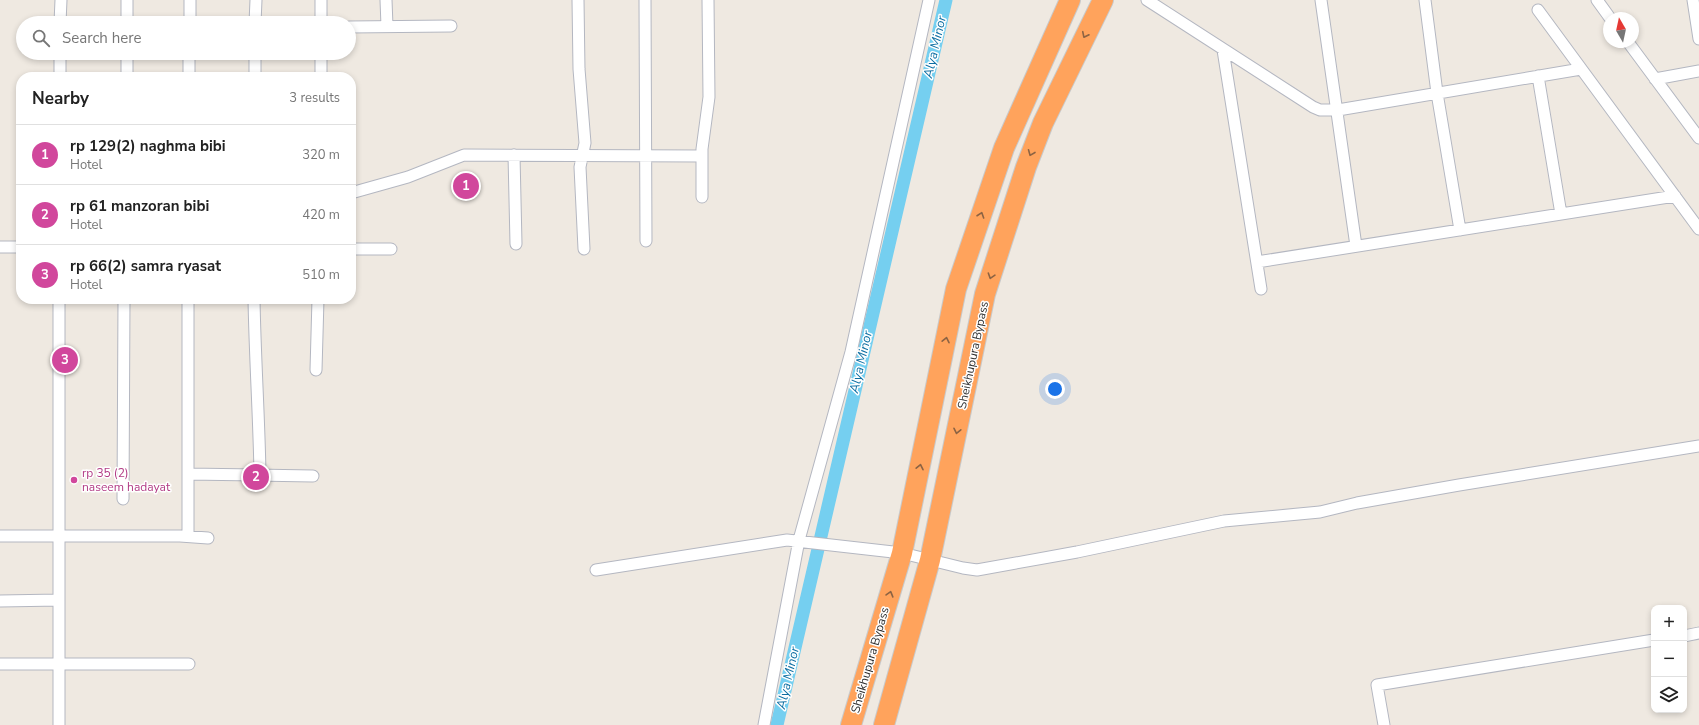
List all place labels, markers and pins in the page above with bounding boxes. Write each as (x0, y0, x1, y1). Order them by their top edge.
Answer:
pin: 1 (453, 171, 479, 201)
pin: 3 (52, 345, 78, 375)
pin: 2 (243, 462, 269, 492)
place label: rp 35 (2) naseem hadayat (82, 465, 171, 495)
marker: rp 35 (2) naseem hadayat (69, 475, 79, 485)

